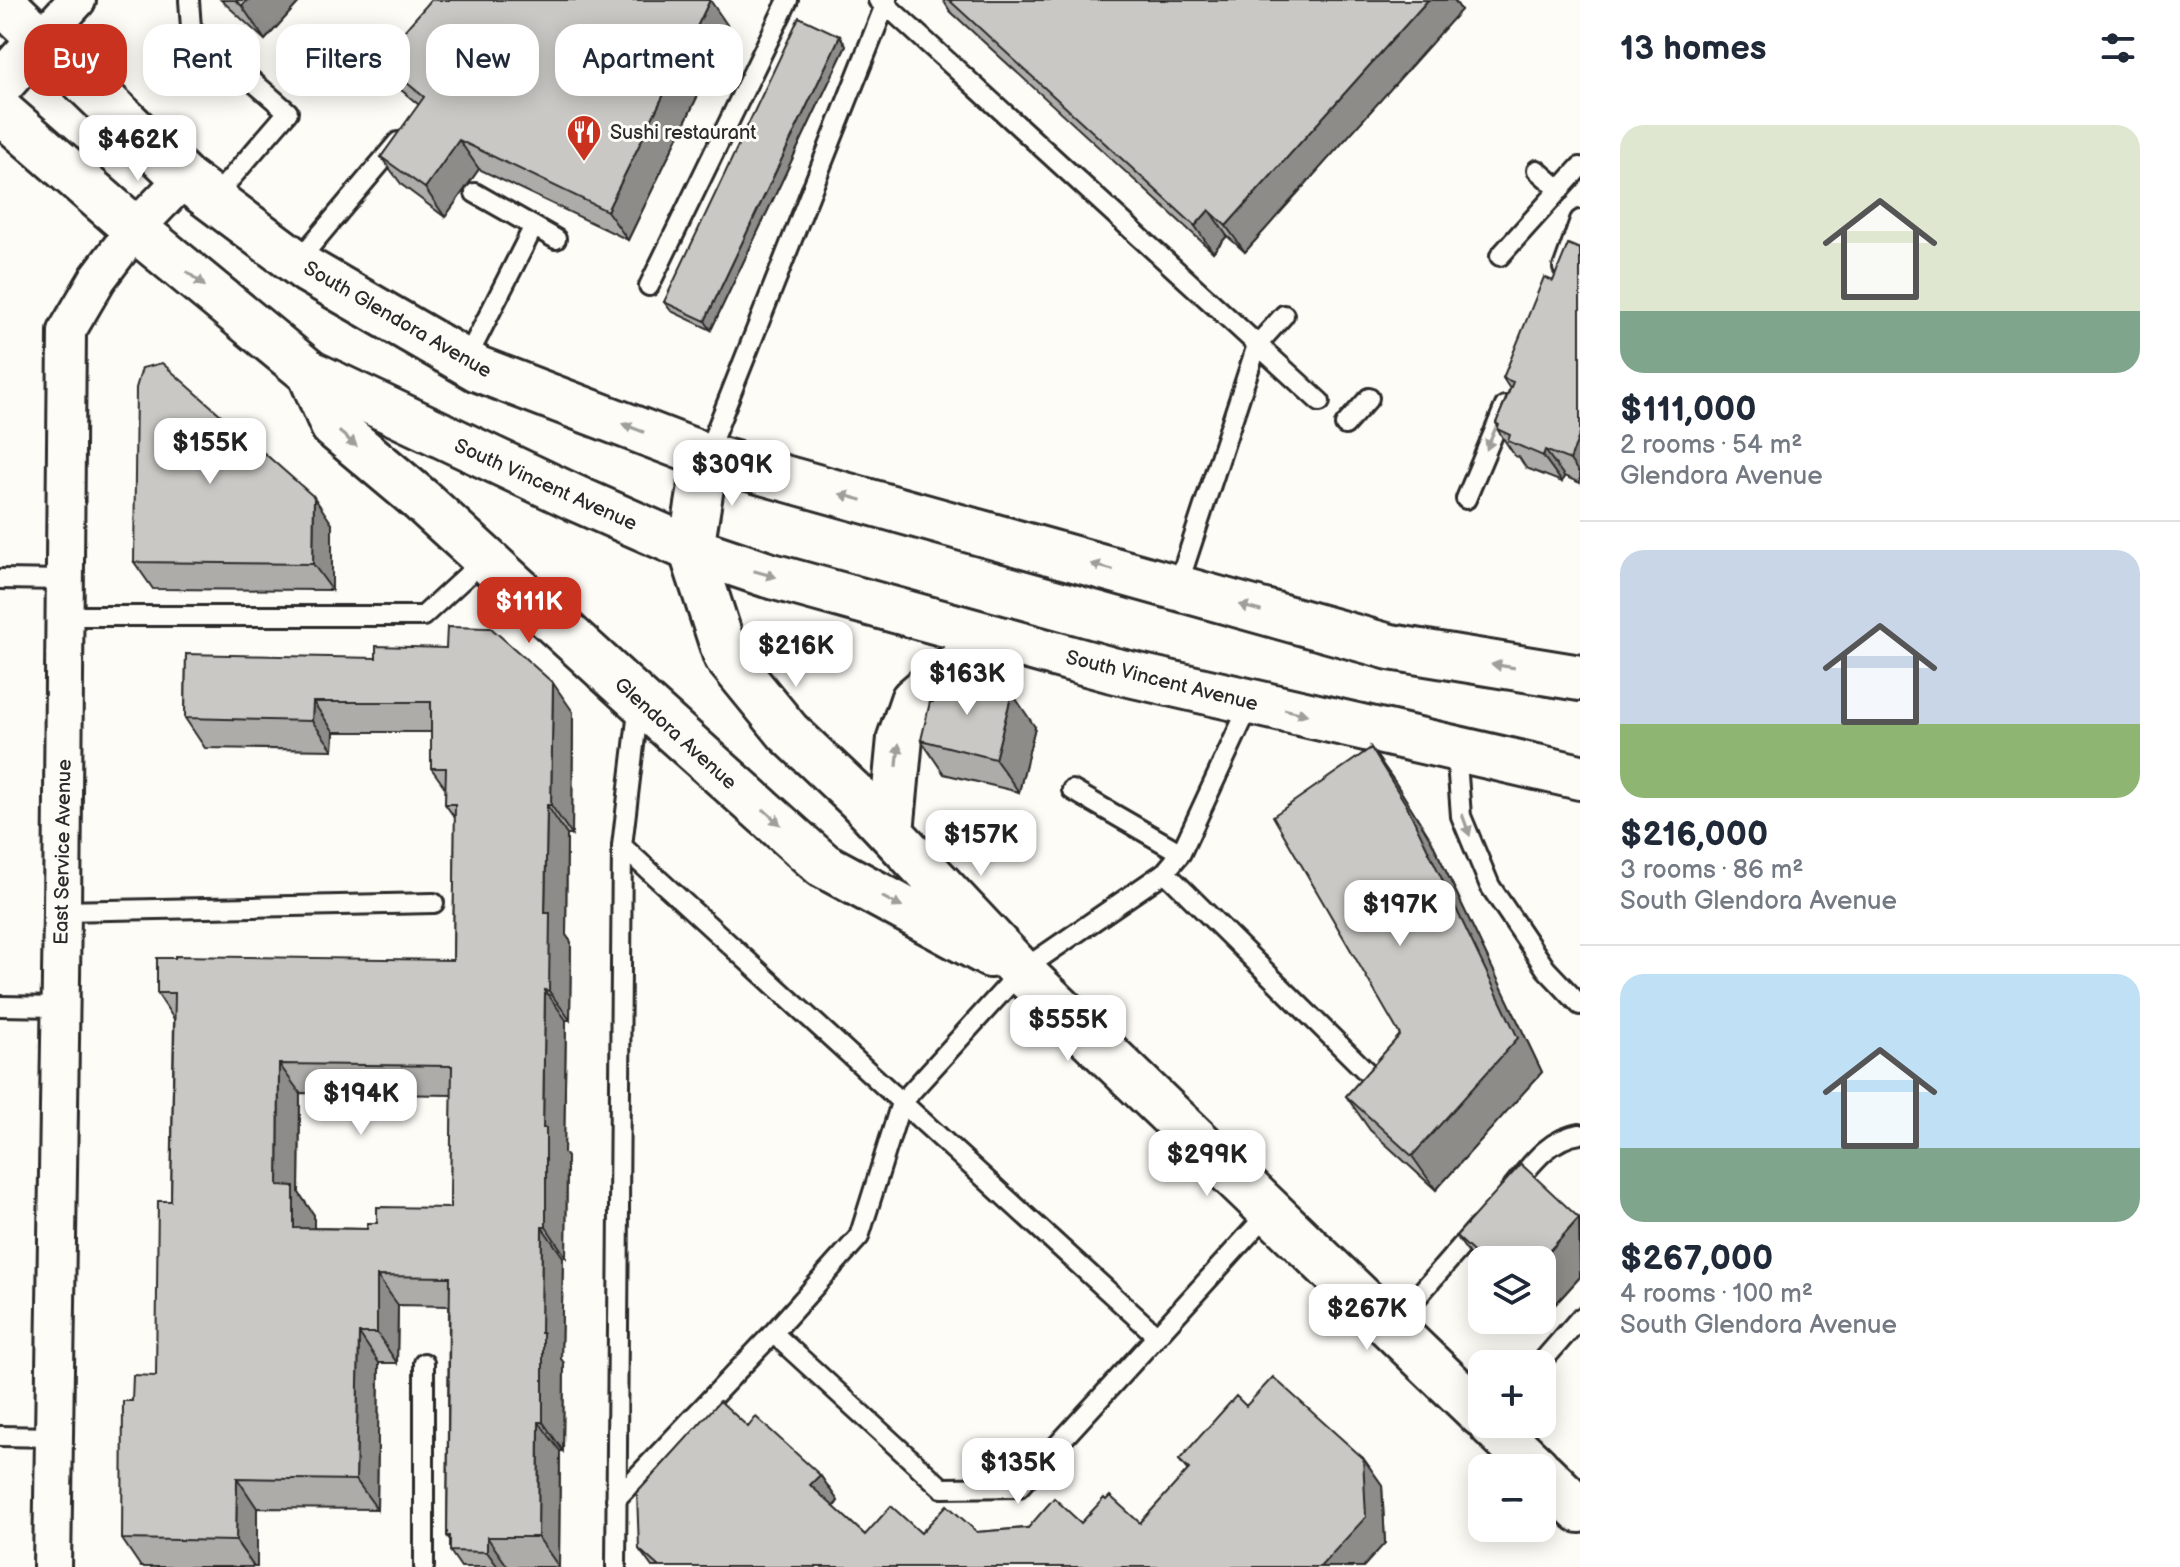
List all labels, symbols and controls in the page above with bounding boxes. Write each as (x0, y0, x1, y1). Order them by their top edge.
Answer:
chip: Buy (24, 24, 127, 96)
chip: Rent (143, 24, 260, 96)
chip: Filters (276, 24, 410, 96)
chip: New (426, 24, 539, 96)
chip: Apartment (555, 24, 743, 96)
icon: filters (2096, 26, 2140, 70)
text: 13 homes (1620, 28, 1767, 69)
restaurant icon: Sushi restaurant (565, 113, 603, 163)
pin: $462K (82, 115, 194, 183)
place label: Sushi restaurant (610, 121, 756, 145)
text: $462K (97, 125, 179, 156)
icon: home (1808, 177, 1952, 321)
street label: South Glendora Avenue (299, 256, 496, 384)
one-way arrow (185, 270, 205, 287)
text: $111,000 (1620, 389, 1756, 430)
pin: $155K (154, 418, 266, 486)
one-way arrow (621, 421, 645, 434)
one-way arrow (1485, 427, 1498, 451)
text: $155K (172, 428, 248, 459)
one-way arrow (338, 430, 358, 447)
text: 2 rooms · 54 m² (1620, 430, 1803, 461)
street label: South Vincent Avenue (451, 434, 641, 536)
pin: $309K (676, 440, 788, 508)
text: $309K (691, 450, 773, 481)
text: Glendora Avenue (1620, 461, 1823, 492)
one-way arrow (839, 490, 863, 503)
one-way arrow (1089, 560, 1113, 573)
one-way arrow (754, 568, 778, 581)
pin: $111K (473, 577, 585, 645)
text: $111K (495, 587, 563, 618)
one-way arrow (1237, 602, 1262, 614)
icon: home (1808, 602, 1952, 746)
pin: $216K (740, 621, 852, 689)
text: $216K (758, 631, 834, 662)
street label: South Vincent Avenue (1063, 645, 1260, 716)
pin: $163K (911, 649, 1023, 717)
text: $163K (929, 659, 1005, 690)
one-way arrow (1490, 659, 1515, 671)
street label: Glendora Avenue (609, 673, 741, 795)
one-way arrow (1284, 706, 1309, 719)
one-way arrow (892, 742, 905, 767)
street label: East Service Avenue (49, 759, 77, 945)
one-way arrow (762, 808, 781, 826)
pin: $157K (925, 810, 1037, 878)
one-way arrow (1460, 813, 1473, 837)
text: $216,000 (1620, 814, 1768, 855)
text: $157K (943, 820, 1019, 851)
text: 3 rooms · 86 m² (1620, 855, 1804, 886)
pin: $197K (1344, 880, 1456, 948)
text: South Glendora Avenue (1620, 886, 1897, 917)
text: $197K (1362, 890, 1438, 921)
one-way arrow (880, 896, 903, 909)
pin: $555K (1012, 995, 1124, 1063)
text: $555K (1028, 1005, 1108, 1036)
icon: home (1808, 1026, 1952, 1170)
pin: $194K (305, 1069, 417, 1137)
text: $194K (323, 1079, 399, 1110)
pin: $299K (1151, 1130, 1263, 1198)
text: $299K (1167, 1140, 1247, 1171)
text: $267,000 (1620, 1238, 1773, 1279)
map controls (1468, 1246, 1556, 1542)
button: layers (1468, 1246, 1556, 1334)
text: 4 rooms · 100 m² (1620, 1279, 1813, 1310)
pin: $267K (1311, 1284, 1423, 1352)
text: $267K (1327, 1294, 1407, 1325)
text: South Glendora Avenue (1620, 1310, 1897, 1341)
button: + (1468, 1350, 1556, 1438)
pin: $135K (962, 1438, 1074, 1506)
text: $135K (980, 1448, 1056, 1479)
button: − (1468, 1454, 1556, 1542)

